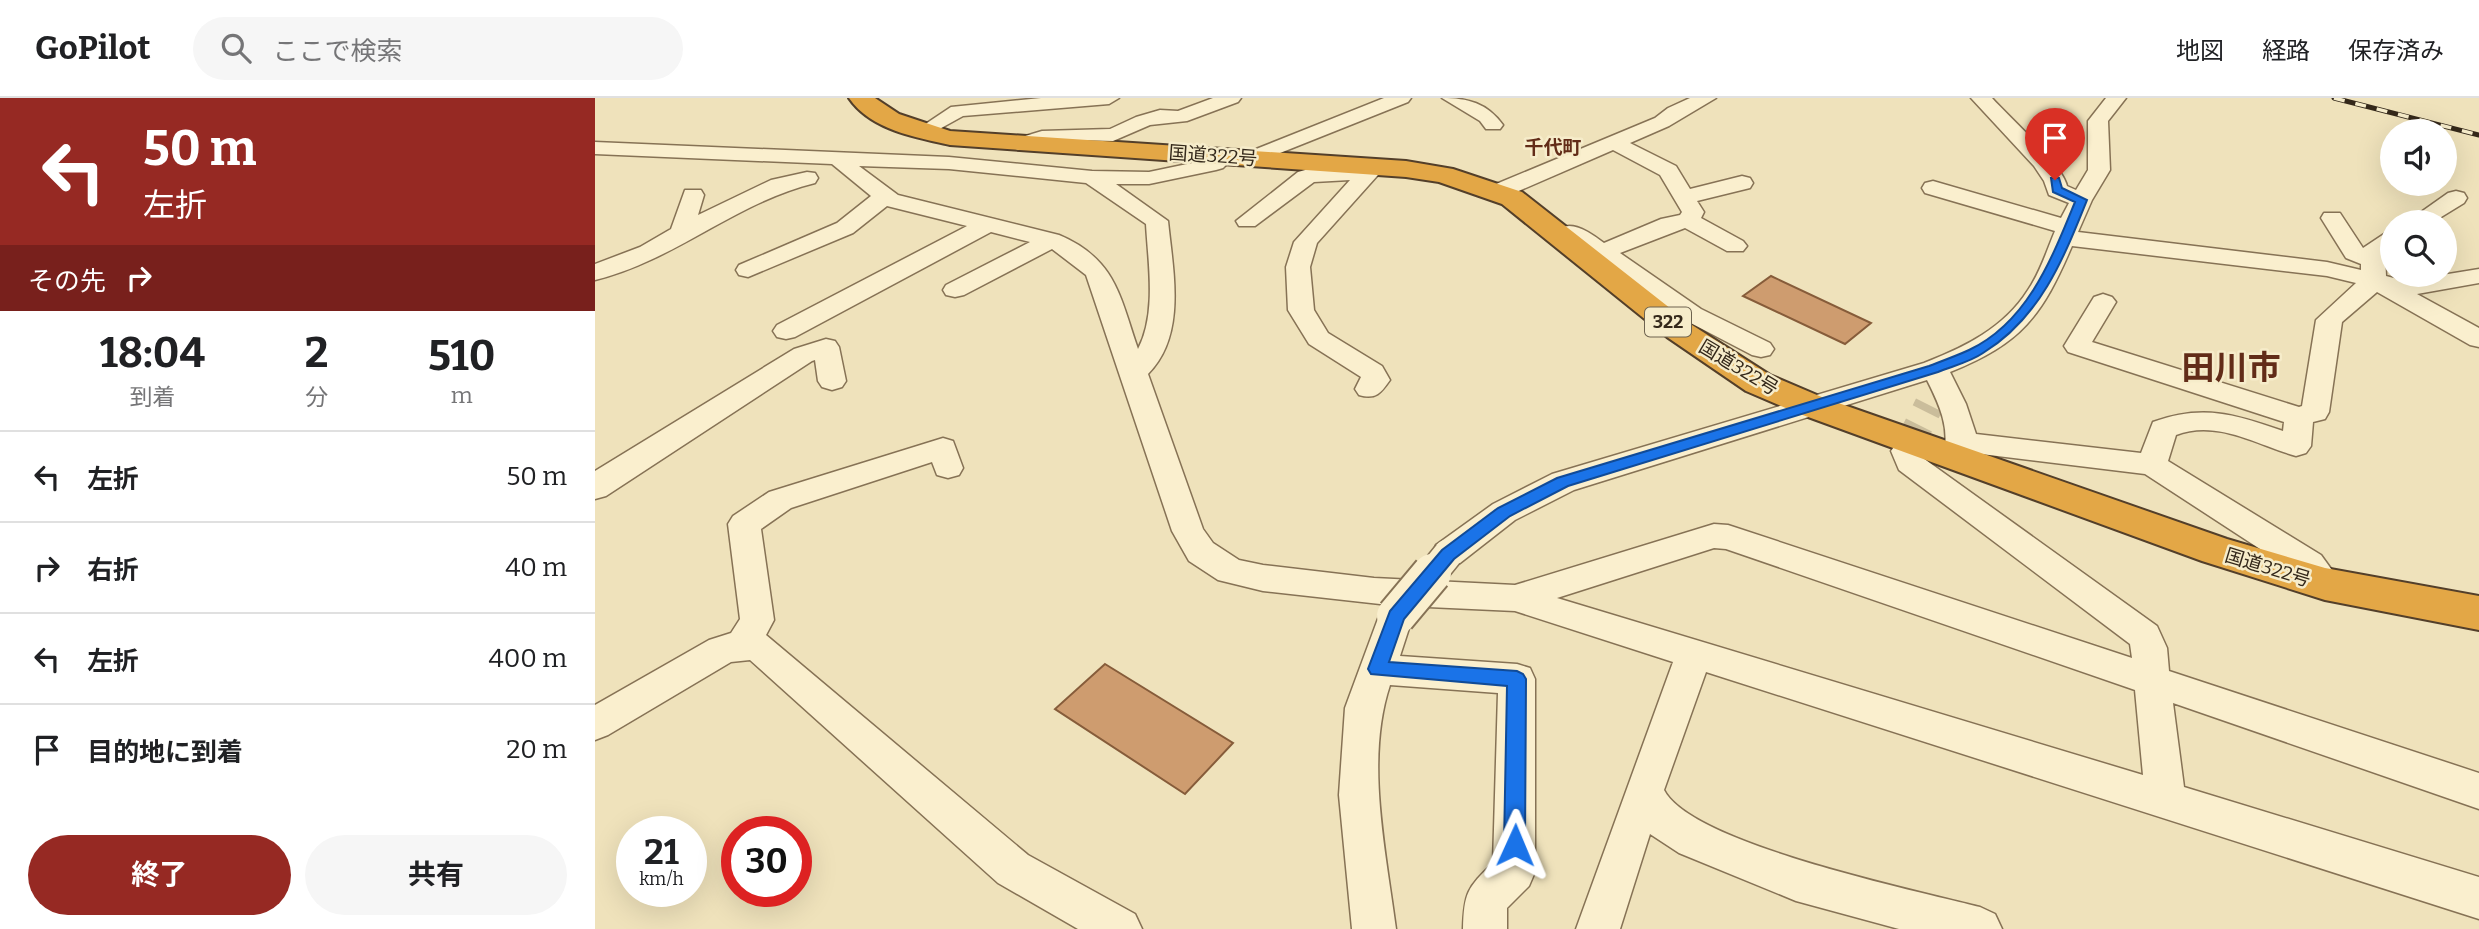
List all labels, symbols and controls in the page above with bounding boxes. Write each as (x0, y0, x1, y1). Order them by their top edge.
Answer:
search box (193, 17, 683, 80)
text: GoPilot (35, 28, 151, 68)
icon: search (217, 29, 255, 67)
text: ここで検索 (273, 36, 403, 67)
text: 地図 (2176, 37, 2224, 65)
text: 経路 (2262, 37, 2310, 65)
text: 保存済み (2348, 37, 2444, 65)
pin (2025, 108, 2085, 180)
text: 50 m (143, 119, 256, 178)
icon: arrive (2036, 119, 2074, 157)
map controls (2380, 119, 2457, 287)
button: sound (2380, 119, 2457, 196)
icon: left (28, 126, 119, 217)
district label: 千代町 (1524, 136, 1582, 159)
street label: 国道322号 (1168, 141, 1258, 170)
text: 左折 (143, 186, 207, 224)
button: search (2380, 210, 2457, 287)
icon: right (120, 259, 158, 297)
text: その先 (28, 266, 106, 297)
road number: 322 (1645, 308, 1691, 336)
text: 18:04 (100, 328, 205, 378)
text: 2 (305, 328, 328, 378)
text: 510 (428, 331, 495, 381)
street label: 国道322号 (1695, 335, 1783, 400)
district label: 田川市 (2182, 348, 2281, 388)
text: m (451, 381, 473, 409)
text: 到着 (129, 383, 175, 411)
text: 分 (305, 383, 328, 411)
icon: left (28, 458, 66, 496)
text: 50 m (506, 461, 567, 492)
text: 左折 (87, 464, 139, 495)
street label: 国道322号 (2222, 544, 2314, 591)
icon: right (28, 549, 66, 587)
text: 40 m (505, 552, 567, 583)
text: 右折 (87, 555, 139, 586)
icon: left (28, 640, 66, 678)
text: 400 m (488, 643, 567, 674)
text: 左折 (87, 646, 139, 677)
icon: arrive (28, 731, 66, 769)
text: 20 m (506, 734, 567, 765)
text: 目的地に到着 (87, 737, 243, 768)
position arrow (1478, 808, 1552, 882)
speed limit sign: 30 (721, 816, 812, 907)
text: 21 (644, 831, 679, 873)
button: 終了 (28, 835, 291, 915)
button: 共有 (305, 835, 567, 915)
text: km/h (639, 868, 684, 890)

